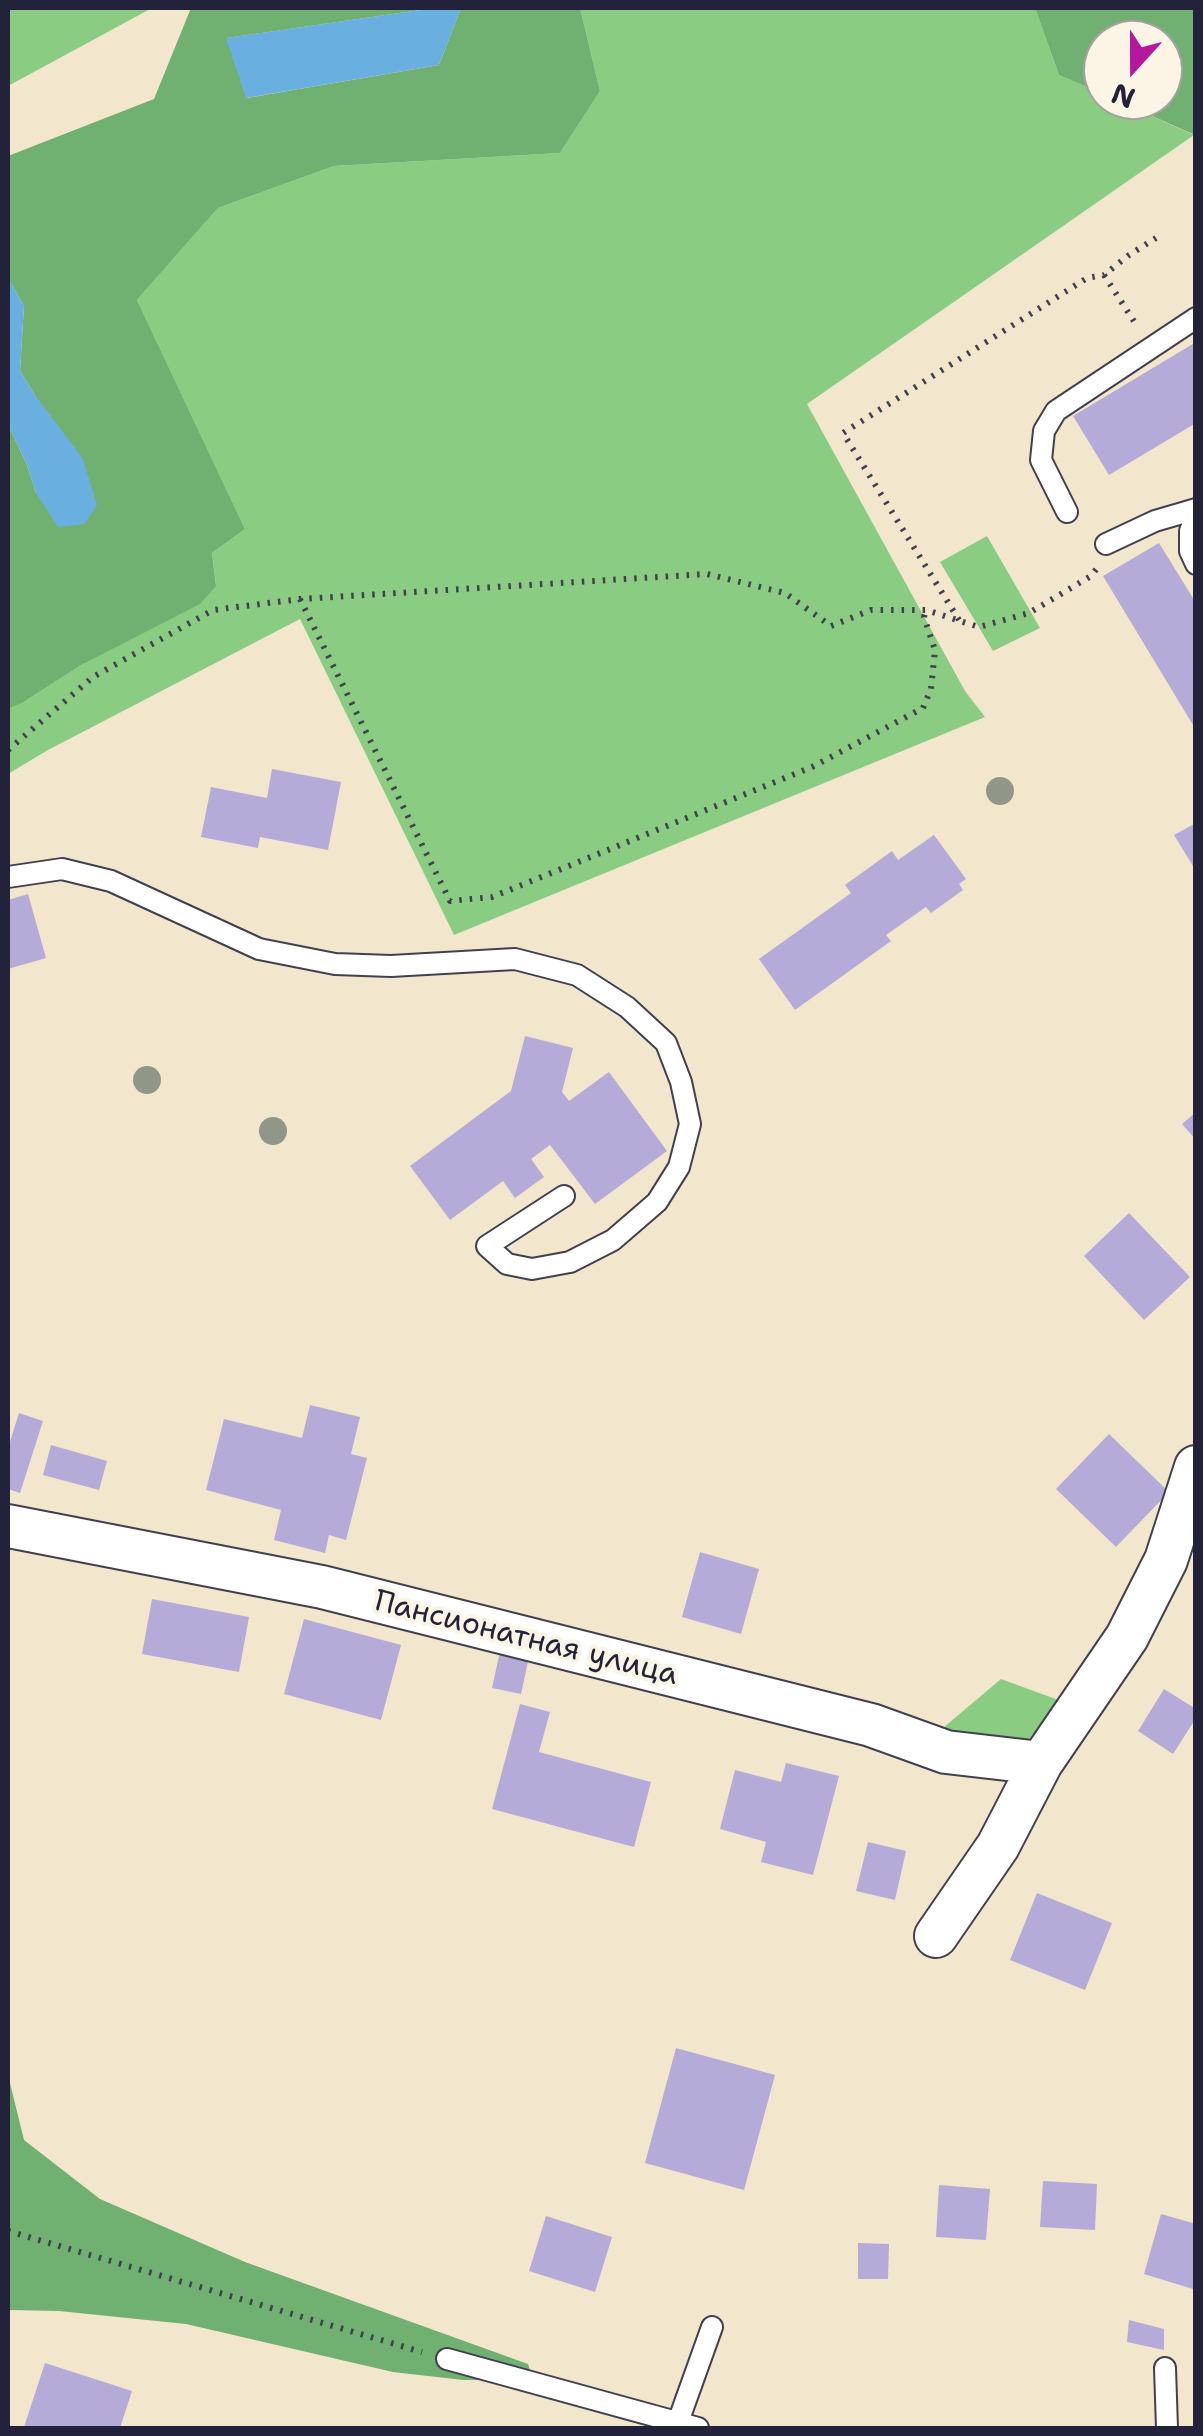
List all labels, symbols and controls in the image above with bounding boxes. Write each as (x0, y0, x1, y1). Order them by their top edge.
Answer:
north arrow (1083, 20, 1183, 120)
text: N (1106, 74, 1140, 118)
street label: Пансионатная улица (371, 1584, 681, 1694)

